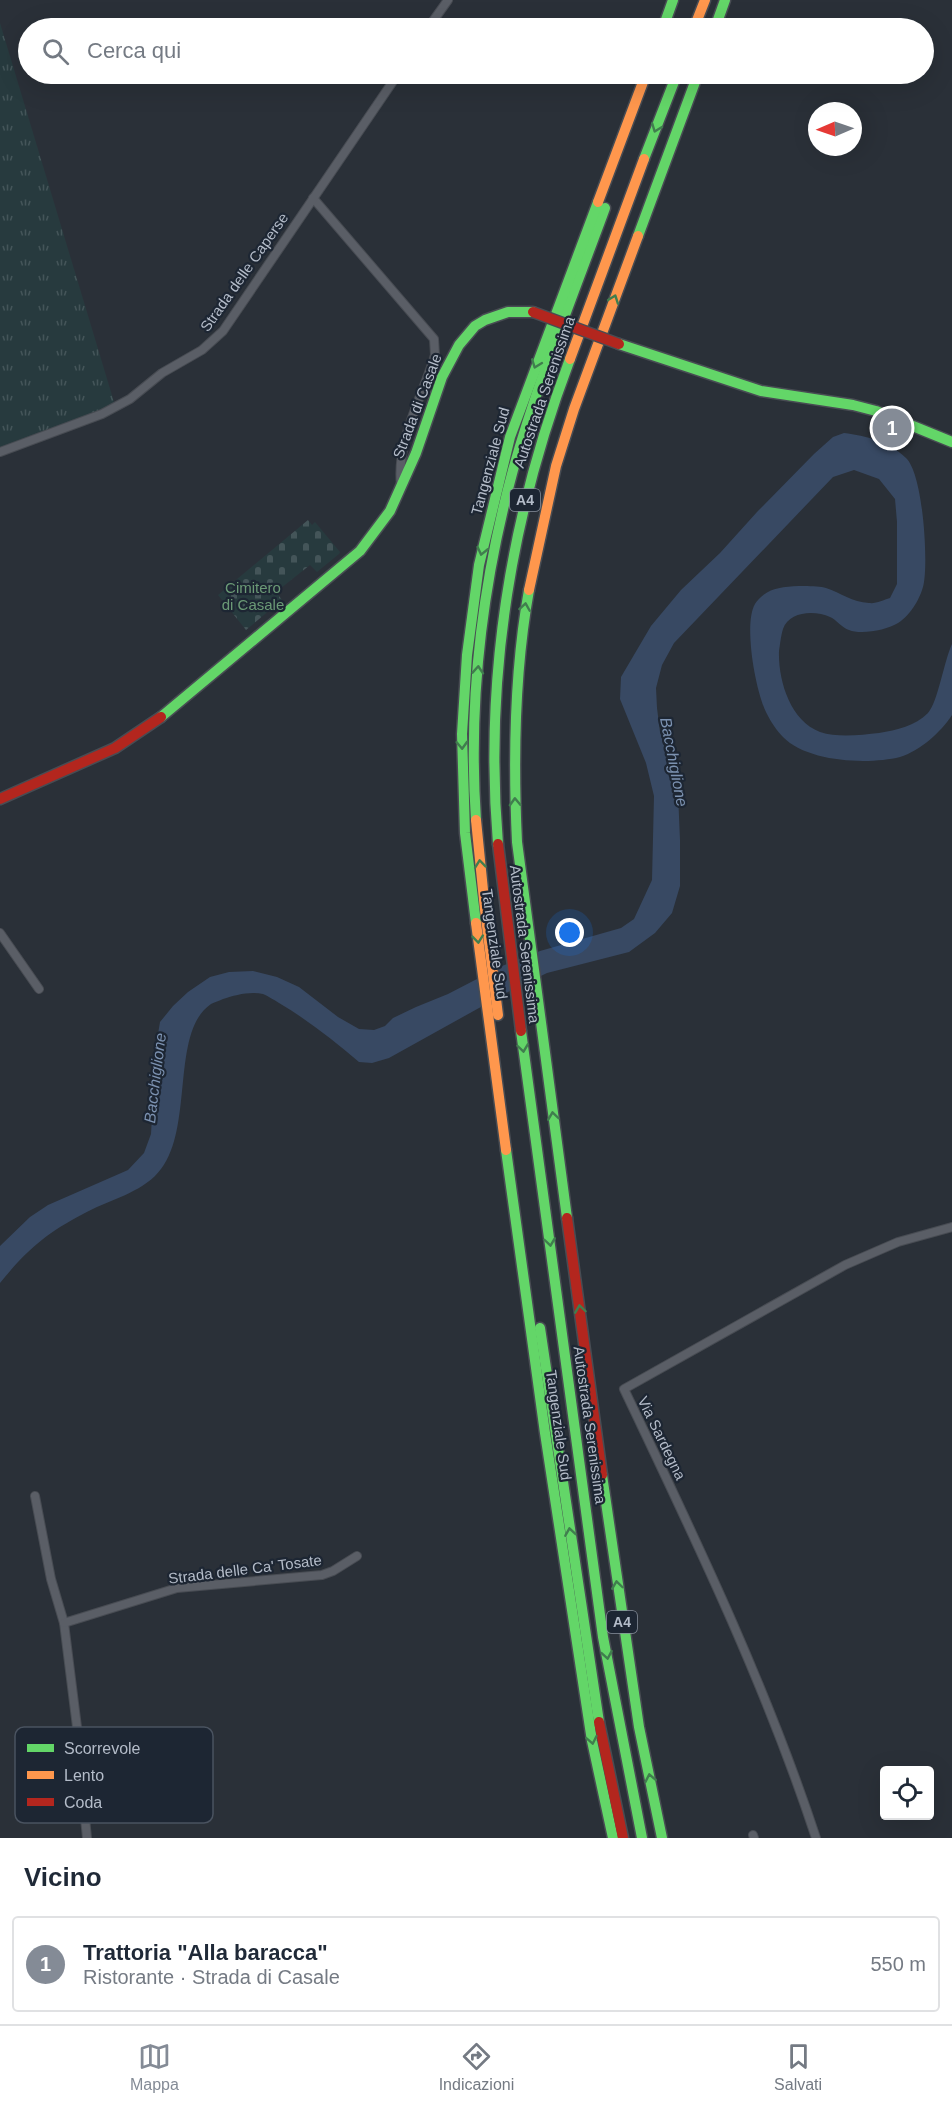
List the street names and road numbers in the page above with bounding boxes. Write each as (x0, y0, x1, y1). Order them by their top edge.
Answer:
street label: Strada delle Caperse (197, 209, 291, 335)
street label: Autostrada Serenissima (510, 313, 578, 470)
street label: Strada di Casale (389, 351, 445, 461)
street label: Tangenziale Sud (467, 405, 513, 517)
road number: A4 (510, 489, 540, 511)
street label: Autostrada Serenissima (507, 864, 543, 1025)
street label: Tangenziale Sud (479, 888, 511, 1000)
street label: Autostrada Serenissima (571, 1345, 610, 1506)
street label: Tangenziale Sud (543, 1369, 575, 1481)
street label: Via Sardegna (634, 1394, 690, 1483)
street label: Strada delle Ca' Tosate (167, 1551, 323, 1587)
road number: A4 (607, 1611, 637, 1633)

